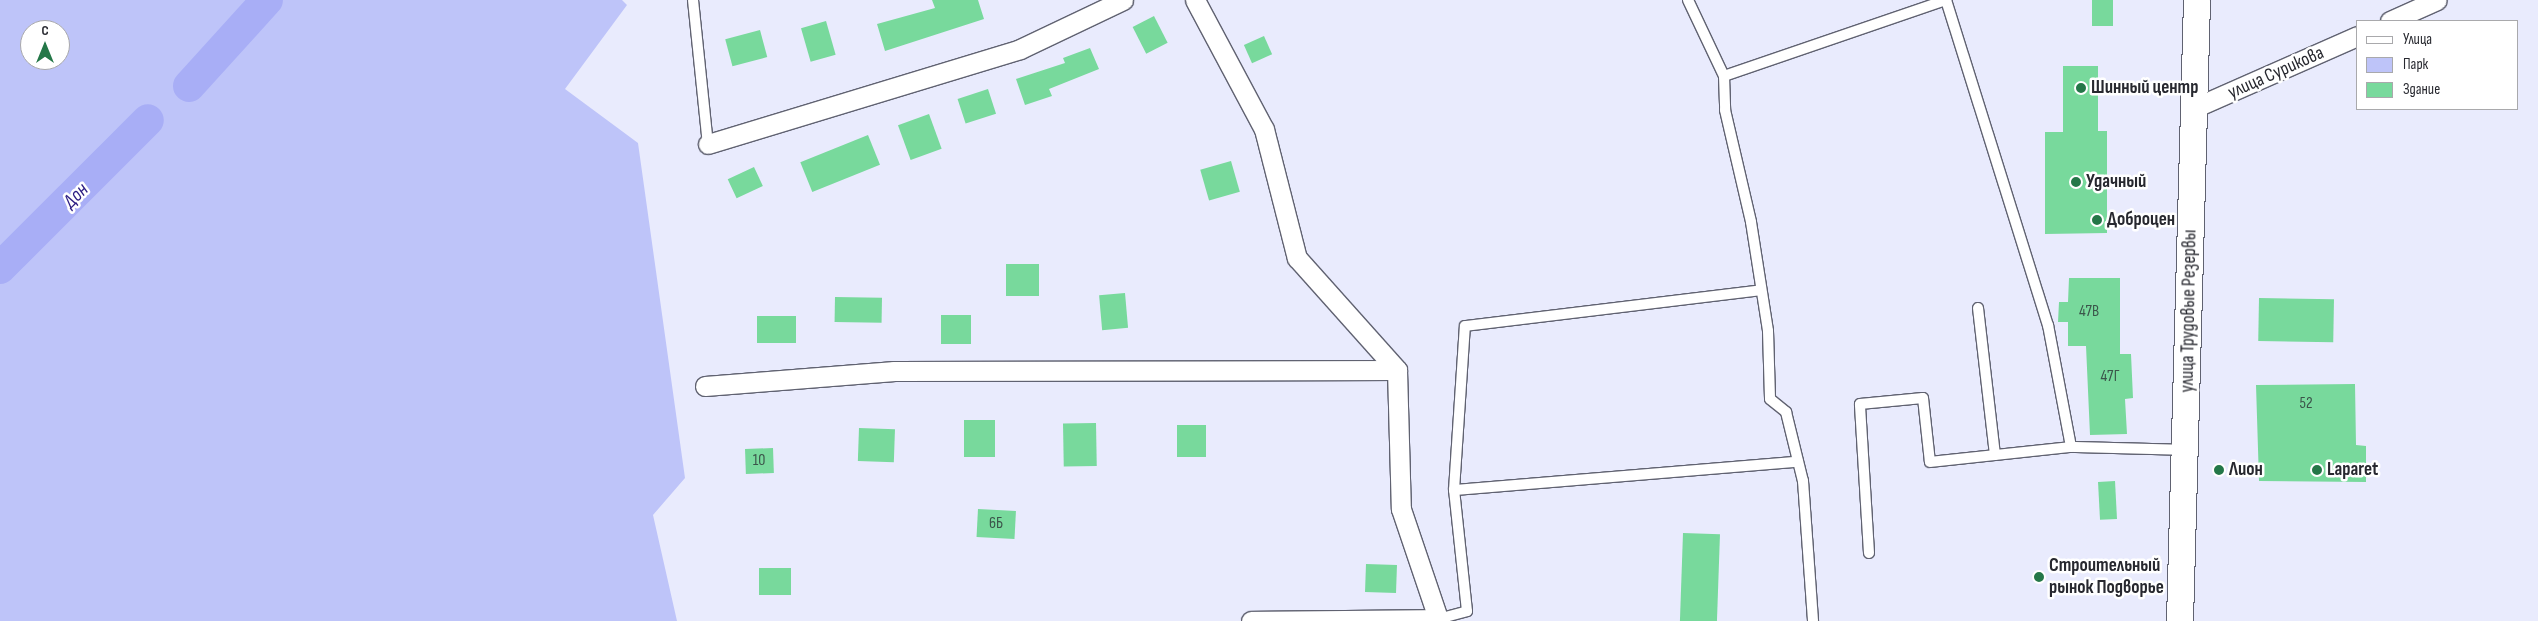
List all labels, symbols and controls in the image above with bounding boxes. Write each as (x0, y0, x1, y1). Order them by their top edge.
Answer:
north arrow (20, 20, 70, 70)
legend (2356, 20, 2518, 110)
text: С (41, 22, 49, 39)
text: Улица (2403, 30, 2432, 49)
street label: улица Сурикова (2225, 42, 2327, 104)
text: Парк (2403, 55, 2428, 74)
place label: Шинный центр (2091, 77, 2198, 99)
text: Здание (2403, 80, 2440, 99)
marker: Шинный центр (2075, 82, 2087, 94)
place label: Удачный (2086, 171, 2146, 193)
marker: Удачный (2070, 176, 2082, 188)
water label: Дон (58, 178, 94, 214)
place label: Доброцен (2107, 209, 2175, 231)
marker: Доброцен (2091, 214, 2103, 226)
street label: улица Трудовые Резервы (2176, 229, 2202, 393)
house number: 47В (2079, 302, 2099, 322)
house number: 47Г (2101, 367, 2119, 387)
house number: 52 (2299, 394, 2313, 414)
house number: 10 (753, 451, 765, 471)
place label: Лион (2229, 459, 2263, 481)
place label: Laparet (2327, 459, 2378, 481)
marker: Лион (2213, 464, 2225, 476)
marker: Laparet (2311, 464, 2323, 476)
house number: 6Б (989, 514, 1003, 534)
place label: Строительный рынок Подворье (2049, 555, 2164, 599)
marker: Строительный рынок Подворье (2033, 571, 2045, 583)

